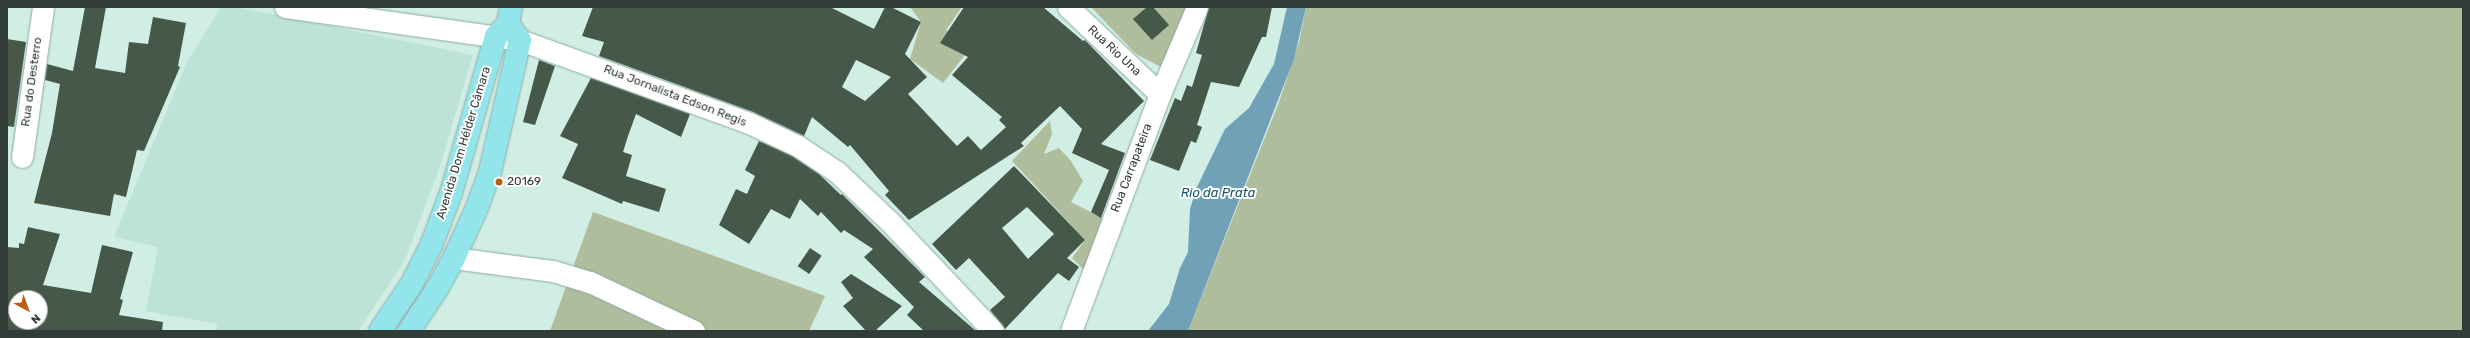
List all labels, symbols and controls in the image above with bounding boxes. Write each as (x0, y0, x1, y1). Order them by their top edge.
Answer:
street label: Rua Rio Una (1084, 23, 1144, 79)
street label: Rua do Desterro (19, 36, 45, 128)
street label: Rua Jornalista Edson Regis (601, 62, 749, 130)
street label: Avenida Dom Hélder Câmara (434, 65, 494, 221)
street label: Rua Carrapateira (1108, 122, 1156, 214)
place label: 20169 (507, 175, 541, 189)
marker: 20169 (494, 177, 504, 187)
water label: Rio da Prata (1181, 185, 1255, 201)
north arrow (8, 290, 48, 330)
text: N (28, 311, 43, 326)

